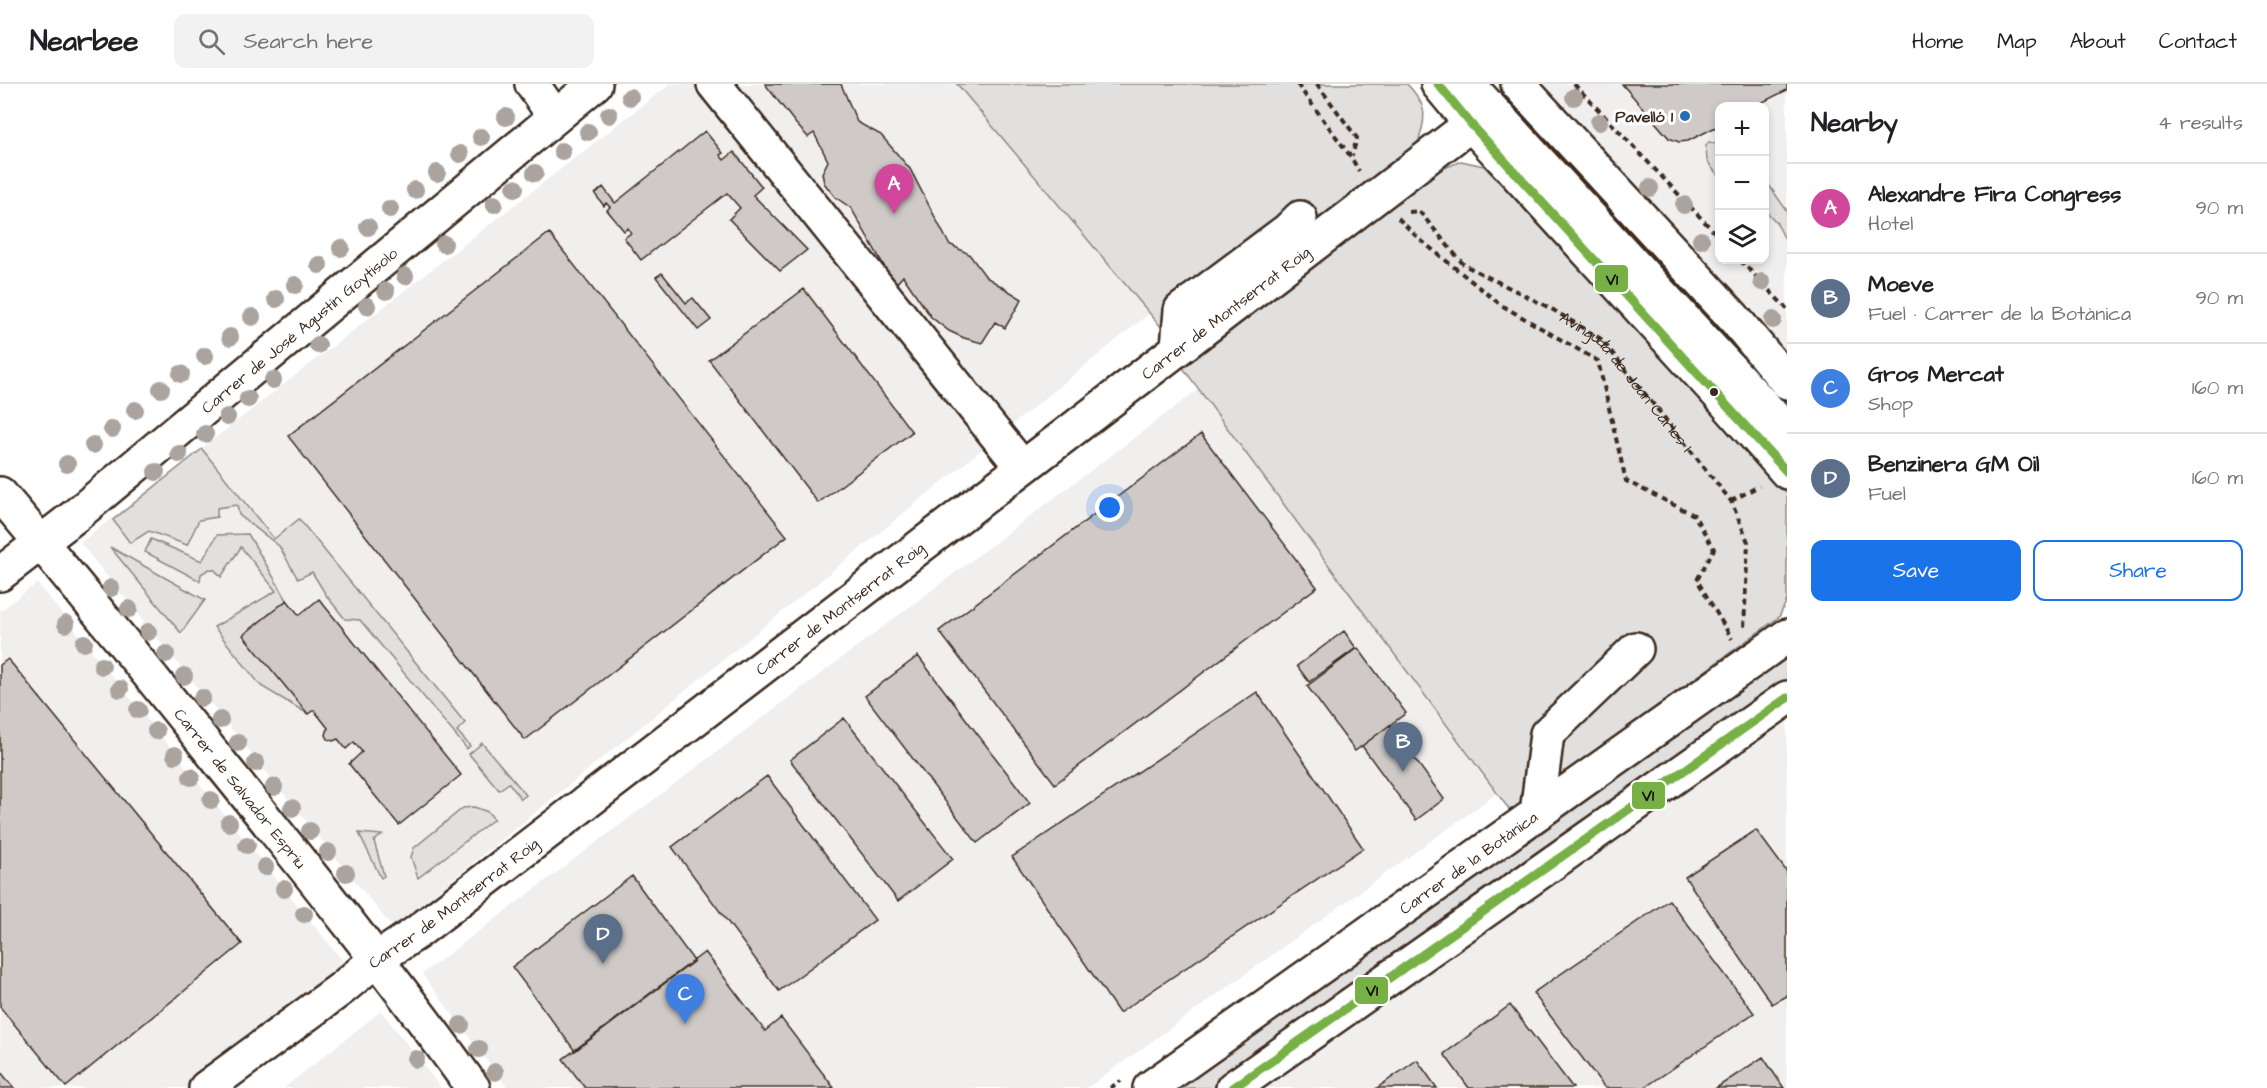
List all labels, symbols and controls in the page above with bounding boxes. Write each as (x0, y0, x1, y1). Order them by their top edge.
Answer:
search box (174, 14, 594, 68)
text: Nearbee (30, 22, 138, 61)
icon: search (195, 25, 228, 58)
text: Search here (243, 26, 373, 57)
text: Home (1912, 27, 1964, 56)
text: Map (1997, 27, 2037, 56)
text: About (2070, 27, 2126, 56)
text: Contact (2159, 27, 2237, 56)
map controls (1715, 102, 1769, 264)
button: + (1715, 102, 1769, 156)
text: Nearby (1811, 105, 1898, 141)
place label: Pavelló 1 (1615, 106, 1674, 128)
marker: Pavelló 1 (1678, 109, 1692, 123)
text: 4 results (2158, 109, 2243, 137)
button: − (1715, 156, 1769, 210)
pin: A (874, 164, 914, 214)
text: Alexandre Fira Congress (1868, 179, 2121, 210)
text: A (1824, 194, 1837, 222)
text: 90 m (2195, 194, 2243, 222)
button: layers (1715, 210, 1769, 264)
text: Hotel (1868, 210, 1913, 238)
street label: Carrer de Montserrat Roig (1137, 241, 1316, 385)
street label: Carrer de José Agustín Goytisolo (197, 243, 402, 419)
line badge: V1 (1594, 264, 1629, 293)
text: V1 (1605, 269, 1619, 291)
text: Moeve (1868, 269, 1934, 300)
text: B (1823, 284, 1838, 312)
text: 90 m (2195, 284, 2243, 312)
text: Fuel · Carrer de la Botànica (1868, 300, 2131, 328)
street label: Avinguda de Joan Carles I (1555, 307, 1697, 457)
text: Gros Mercat (1868, 359, 2004, 390)
text: C (1823, 374, 1838, 402)
text: 160 m (2192, 374, 2243, 402)
unlabelled marker (1708, 386, 1720, 398)
text: Shop (1868, 390, 1913, 418)
text: Benzinera GM Oil (1868, 449, 2040, 480)
text: D (1824, 464, 1837, 492)
text: 160 m (2192, 464, 2243, 492)
text: Fuel (1868, 480, 1906, 508)
your location (1095, 493, 1124, 522)
street label: Carrer de Montserrat Roig (751, 537, 930, 681)
button: Save (1811, 540, 2021, 601)
button: Share (2033, 540, 2243, 601)
street label: Carrer de Salvador Espriu (169, 704, 311, 873)
pin: B (1384, 722, 1422, 772)
line badge: V1 (1631, 781, 1666, 810)
text: V1 (1641, 785, 1655, 807)
street label: Carrer de la Botànica (1395, 806, 1542, 920)
street label: Carrer de Montserrat Roig (364, 833, 544, 974)
pin: D (584, 914, 622, 964)
pin: C (666, 974, 704, 1024)
line badge: V1 (1354, 976, 1389, 1005)
text: V1 (1365, 980, 1379, 1002)

